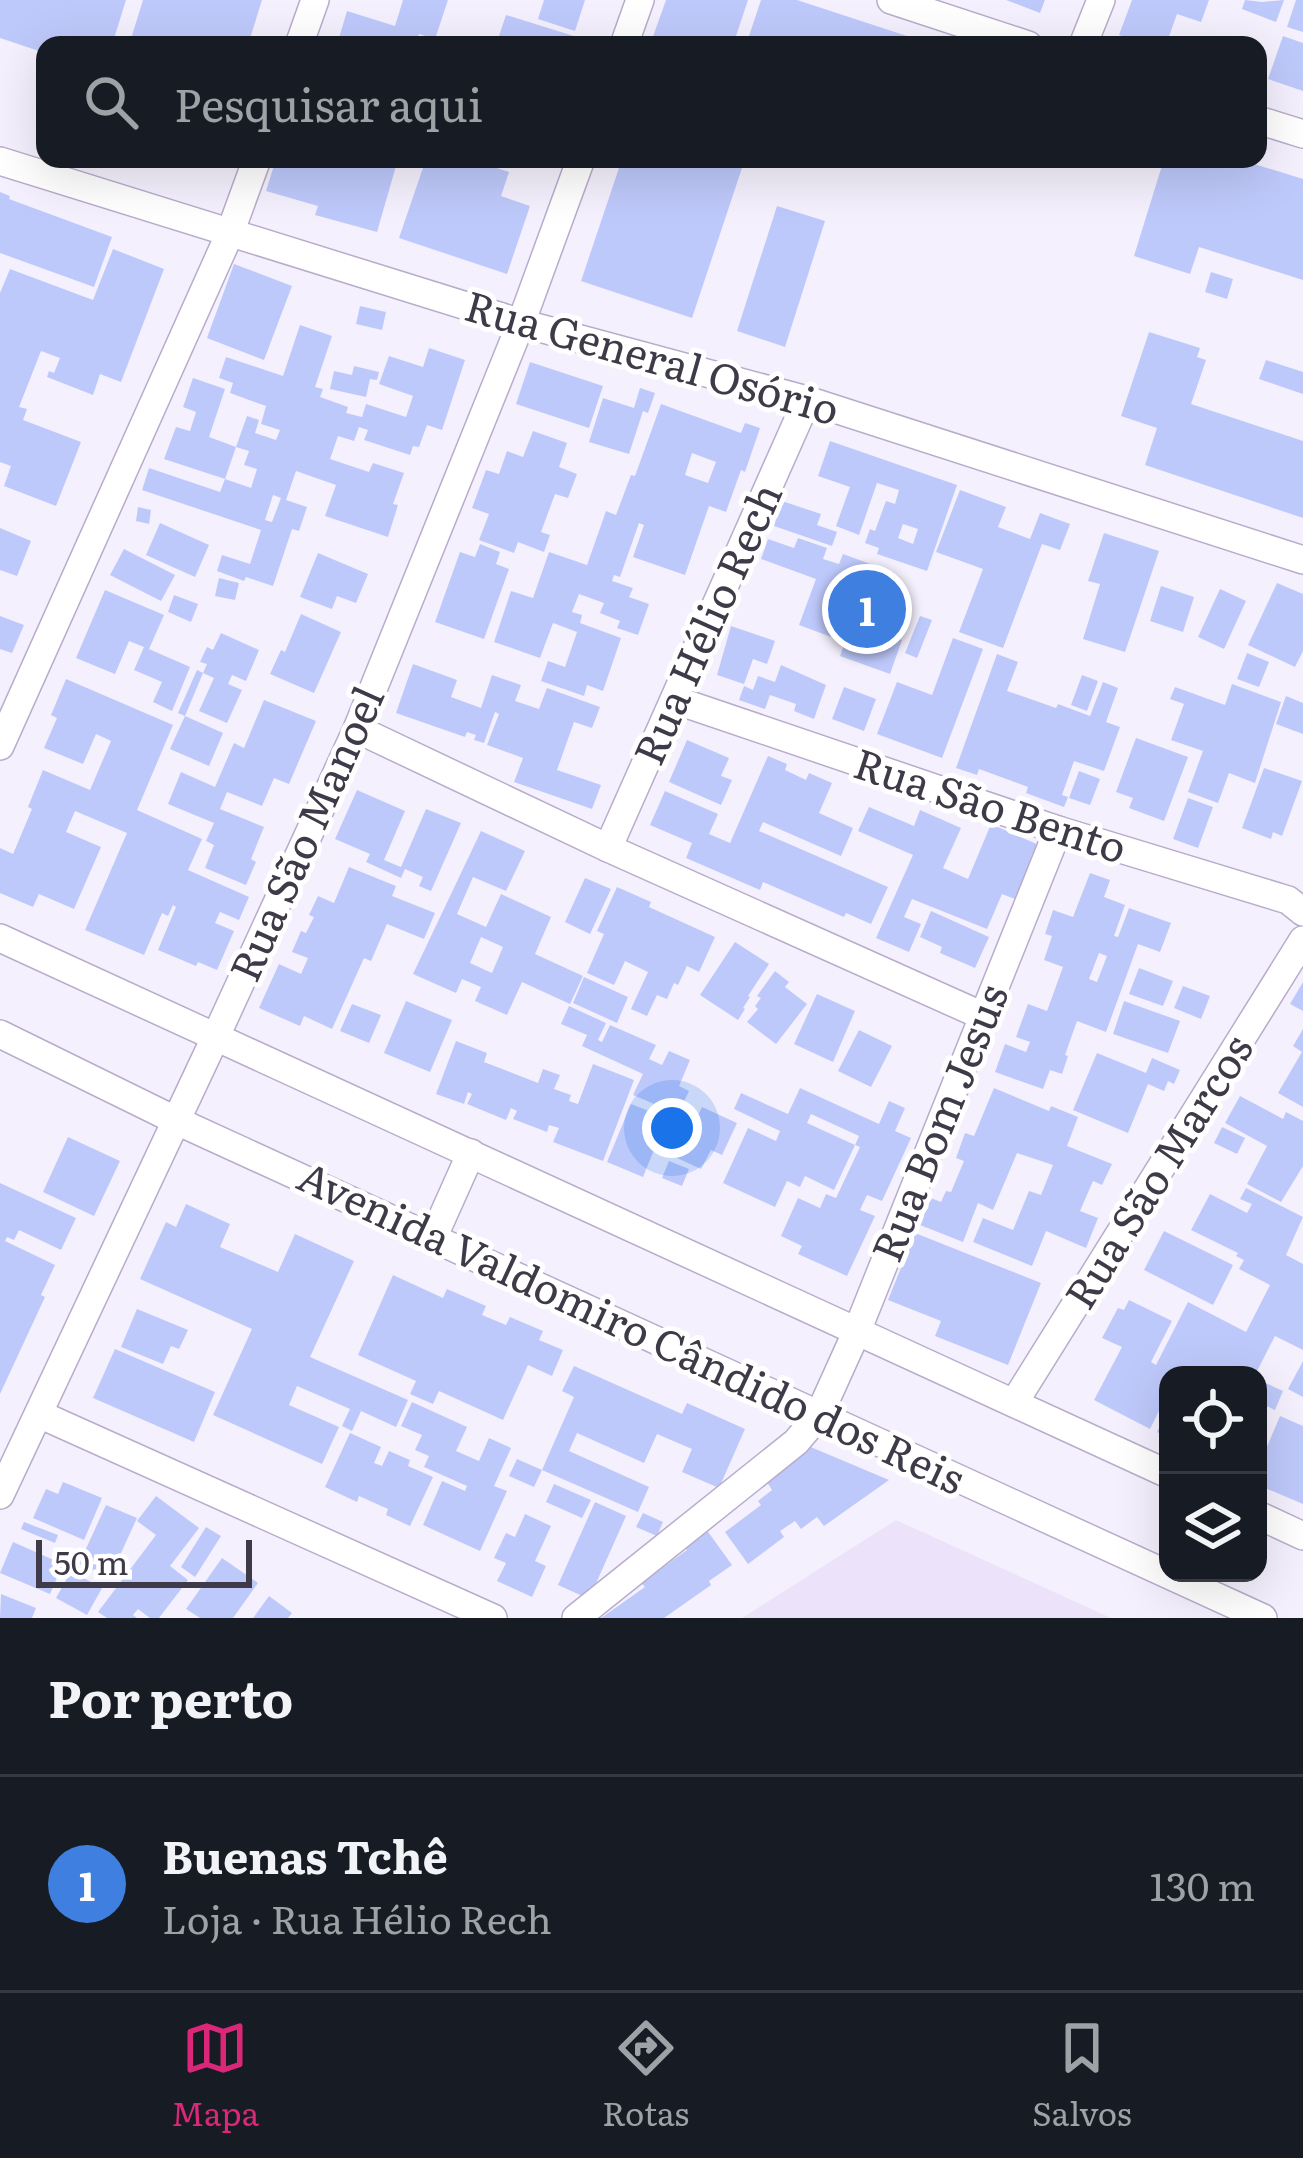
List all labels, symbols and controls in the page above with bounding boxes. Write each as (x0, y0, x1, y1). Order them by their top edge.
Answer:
search box (36, 36, 1267, 168)
icon: search (78, 69, 144, 135)
text: Pesquisar aqui (174, 69, 483, 136)
street label: Rua General Osório (458, 272, 847, 438)
street label: Rua Hélio Rech (615, 472, 795, 774)
pin: 1 (828, 564, 906, 654)
street label: Rua São Manoel (211, 675, 397, 990)
street label: Rua São Bento (847, 730, 1135, 876)
street label: Rua Bom Jesus (853, 974, 1021, 1270)
street label: Rua São Marcos (1047, 1021, 1266, 1320)
your location (642, 1098, 702, 1158)
street label: Avenida Valdomiro Cândido dos Reis (289, 1143, 976, 1507)
map controls (1159, 1366, 1267, 1582)
button: locate (1159, 1366, 1267, 1474)
button: layers (1159, 1474, 1267, 1582)
scale bar (36, 1534, 252, 1587)
text: 50 m (54, 1536, 128, 1585)
text: Por perto (48, 1658, 293, 1734)
text: Buenas Tchê (162, 1821, 448, 1888)
text: 1 (79, 1855, 95, 1913)
text: 130 m (1150, 1855, 1255, 1913)
text: Loja · Rua Hélio Rech (162, 1888, 552, 1946)
tab: Mapa (171, 2015, 259, 2136)
tab: Rotas (602, 2015, 689, 2136)
tab: Salvos (1032, 2015, 1132, 2136)

